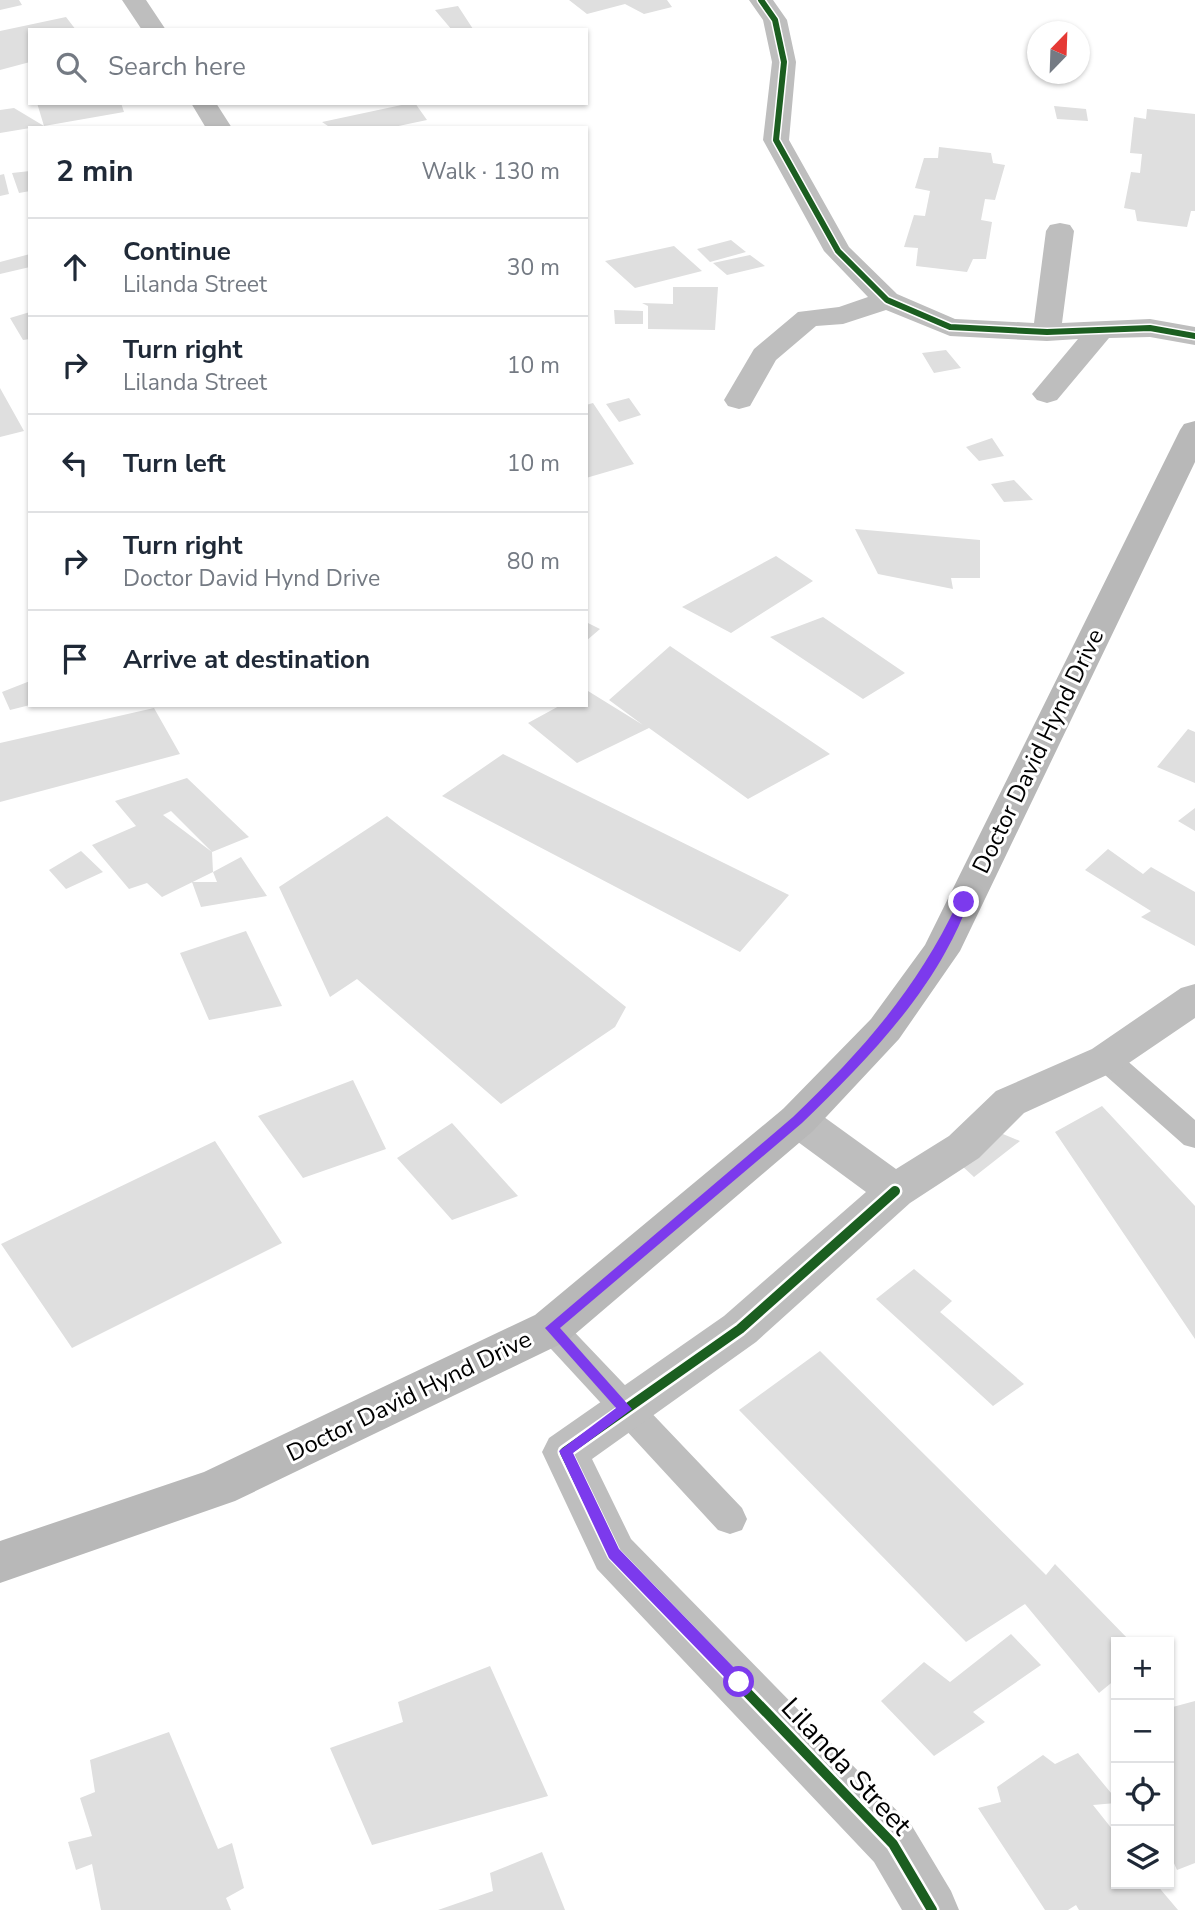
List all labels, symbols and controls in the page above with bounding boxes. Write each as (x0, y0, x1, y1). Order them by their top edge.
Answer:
north arrow (1027, 21, 1090, 84)
search box (28, 28, 588, 105)
icon: search (52, 48, 90, 86)
text: Search here (108, 49, 246, 84)
text: 2 min (56, 151, 134, 192)
text: Walk · 130 m (421, 156, 560, 187)
text: Continue (123, 234, 231, 269)
icon: ahead (56, 248, 94, 286)
text: 30 m (507, 252, 560, 283)
text: Lilanda Street (123, 269, 267, 300)
text: Turn right (123, 332, 242, 367)
icon: right (56, 346, 94, 384)
text: 10 m (507, 350, 560, 381)
text: Lilanda Street (123, 367, 267, 398)
icon: left (56, 444, 94, 482)
text: Turn left (123, 446, 226, 481)
text: 10 m (507, 448, 560, 479)
text: Turn right (123, 528, 242, 563)
icon: right (56, 542, 94, 580)
text: 80 m (507, 546, 560, 577)
text: Doctor David Hynd Drive (123, 563, 380, 594)
street label: Doctor David Hynd Drive (965, 623, 1111, 879)
icon: arrive (56, 640, 94, 678)
text: Arrive at destination (123, 642, 370, 677)
route end (948, 886, 979, 917)
street label: Doctor David Hynd Drive (281, 1323, 537, 1469)
map controls (1111, 1637, 1174, 1889)
button: + (1111, 1637, 1174, 1700)
route start (723, 1666, 754, 1697)
street label: Lilanda Street (773, 1690, 920, 1844)
button: − (1111, 1700, 1174, 1763)
button: locate (1111, 1763, 1174, 1826)
button: layers (1111, 1826, 1174, 1889)

